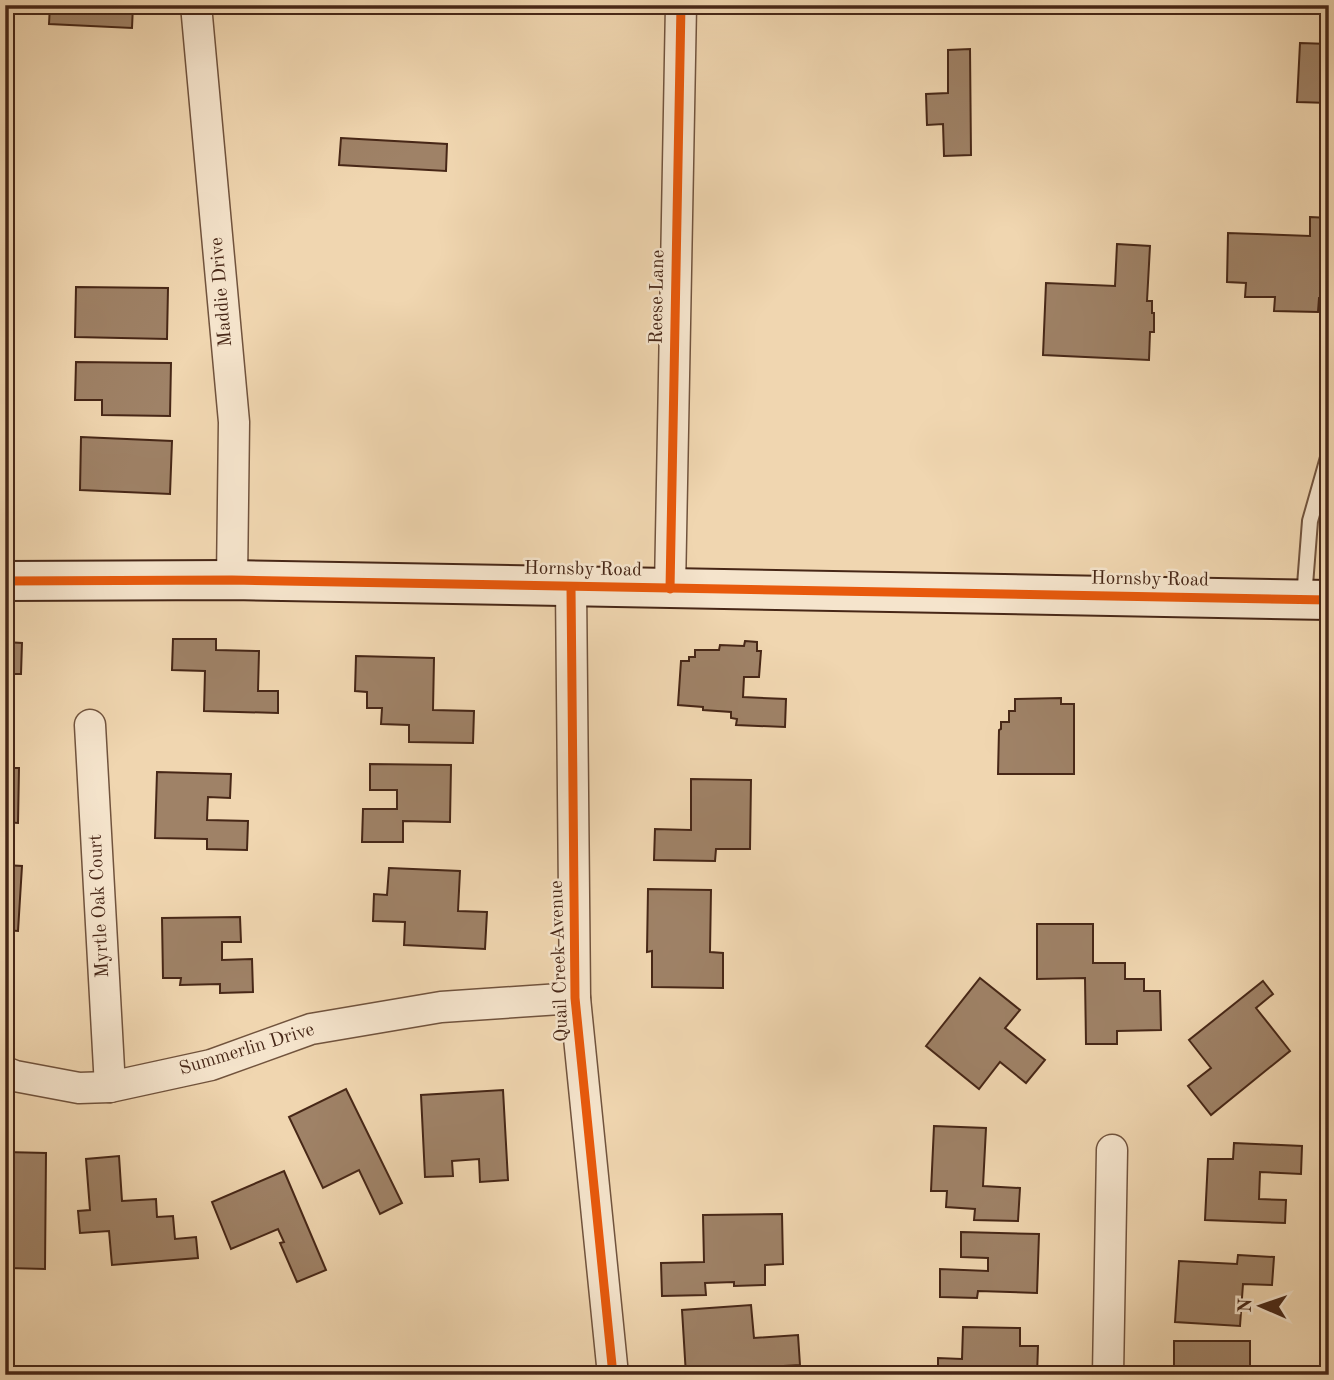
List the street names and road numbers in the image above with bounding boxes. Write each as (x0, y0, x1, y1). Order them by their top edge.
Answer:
street label: Maddie Drive (208, 236, 236, 348)
street label: Reese Lane (648, 250, 668, 344)
street label: Hornsby Road (524, 559, 642, 581)
street label: Hornsby Road (1091, 569, 1209, 591)
street label: Myrtle Oak Court (87, 833, 113, 979)
street label: Quail Creek Avenue (548, 880, 572, 1042)
street label: Summerlin Drive (177, 1020, 317, 1080)

